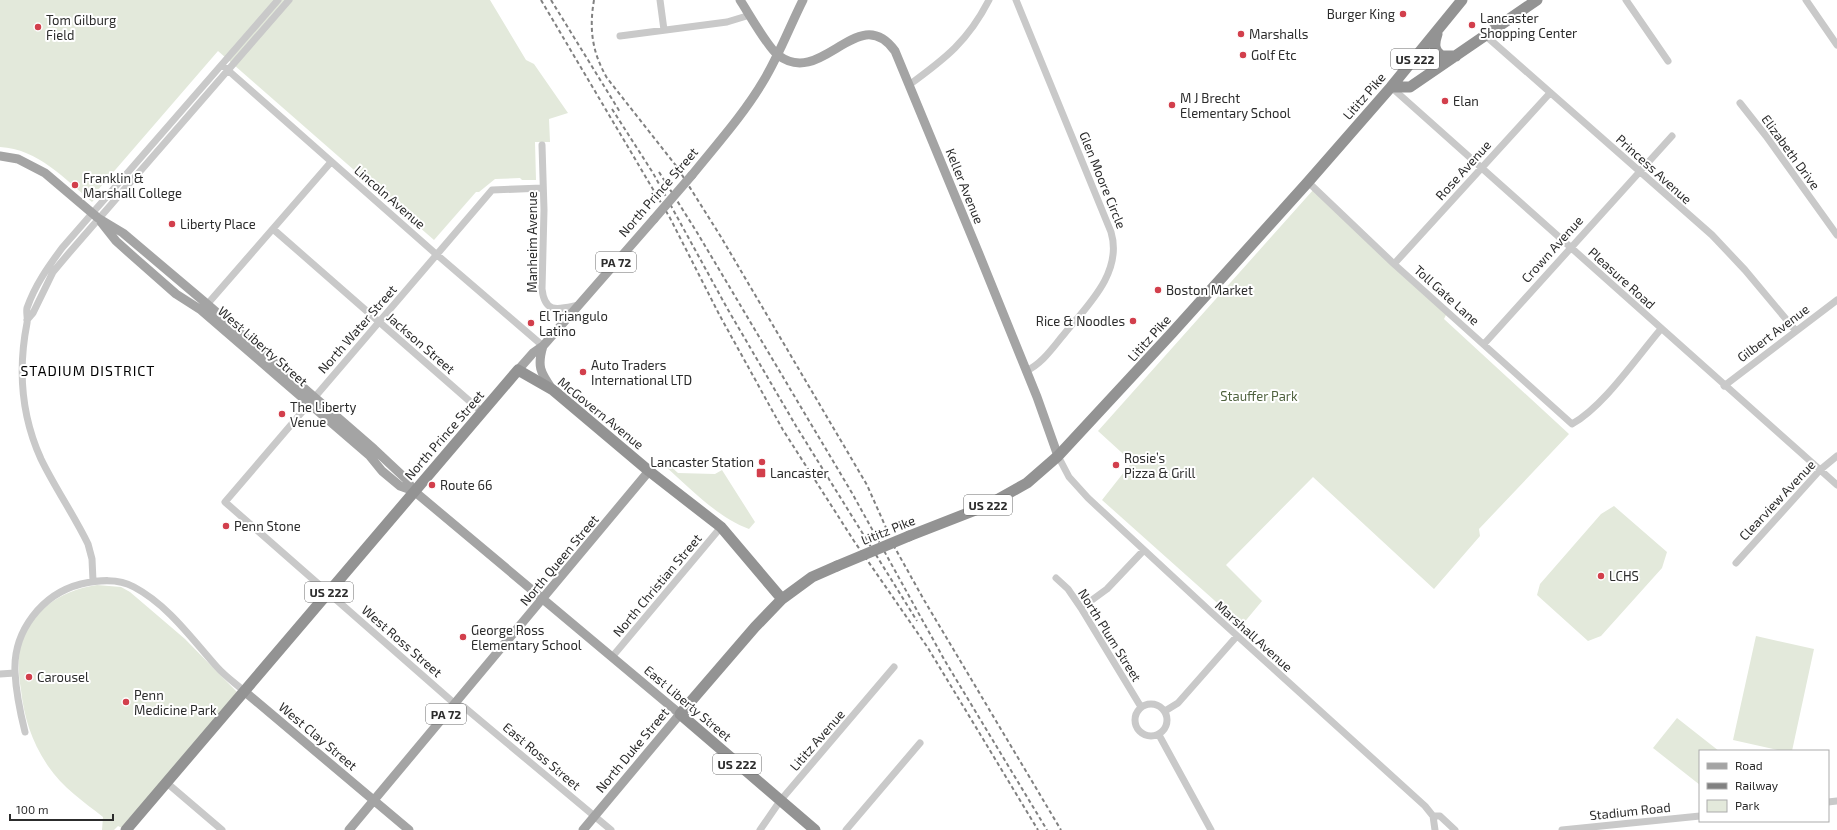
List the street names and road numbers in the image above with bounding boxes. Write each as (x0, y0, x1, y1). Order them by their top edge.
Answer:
road number: US 222 (1391, 49, 1439, 69)
street label: Lititz Pike (1339, 69, 1389, 123)
street label: Elizabeth Drive (1758, 111, 1824, 193)
street label: Glen Moore Circle (1076, 129, 1130, 231)
street label: Princess Avenue (1613, 131, 1695, 207)
street label: Rose Avenue (1432, 137, 1494, 203)
street label: North Prince Street (615, 144, 701, 240)
street label: Keller Avenue (943, 146, 987, 226)
street label: Lincoln Avenue (351, 162, 429, 232)
street label: Manheim Avenue (524, 191, 540, 293)
street label: Crown Avenue (1518, 212, 1586, 286)
street label: Pleasure Road (1585, 244, 1659, 312)
road number: PA 72 (596, 252, 636, 272)
street label: Toll Gate Lane (1411, 262, 1483, 328)
street label: North Water Street (314, 281, 400, 377)
street label: Gilbert Avenue (1734, 301, 1812, 365)
street label: West Liberty Street (215, 303, 311, 389)
street label: Jackson Street (384, 309, 458, 377)
street label: Lititz Pike (1124, 312, 1174, 364)
street label: McGovern Avenue (555, 373, 647, 453)
street label: North Prince Street (401, 387, 487, 483)
street label: Clearview Avenue (1736, 456, 1818, 544)
road number: US 222 (964, 495, 1012, 515)
street label: North Queen Street (516, 511, 602, 609)
street label: Lititz Pike (859, 512, 917, 548)
street label: North Christian Street (609, 530, 705, 640)
road number: US 222 (305, 582, 353, 602)
street label: North Plum Street (1075, 586, 1145, 684)
street label: Marshall Avenue (1212, 597, 1296, 675)
street label: West Ross Street (359, 602, 445, 680)
street label: East Liberty Street (641, 662, 735, 744)
street label: West Clay Street (275, 699, 361, 774)
road number: PA 72 (426, 704, 466, 724)
street label: North Duke Street (592, 704, 672, 796)
street label: Lititz Avenue (786, 706, 848, 774)
street label: East Ross Street (500, 719, 584, 793)
road number: US 222 (713, 754, 761, 774)
street label: Stadium Road (1589, 799, 1671, 823)

